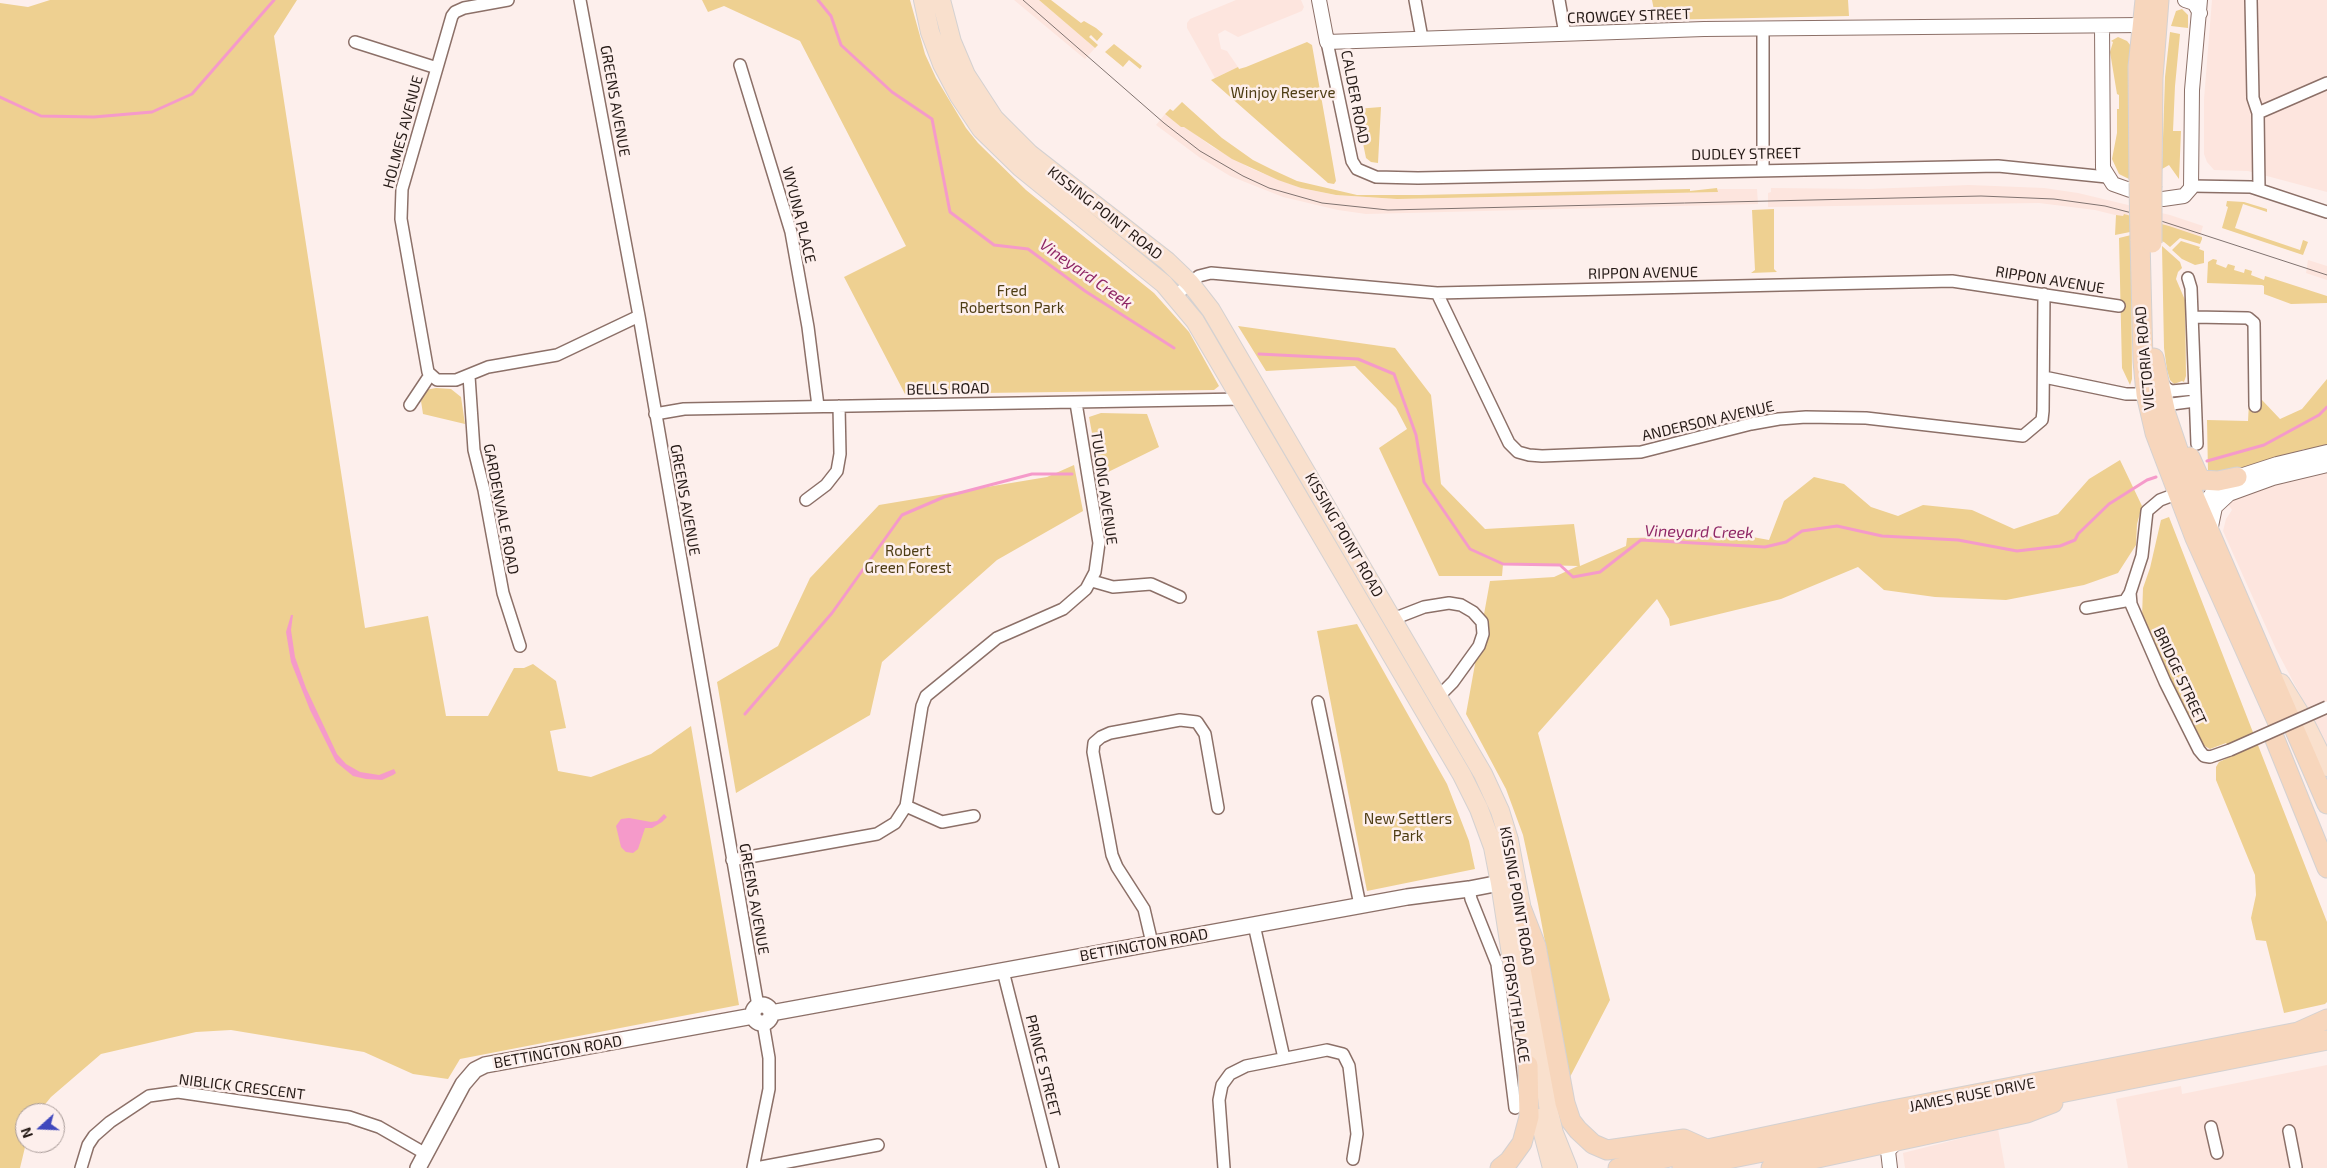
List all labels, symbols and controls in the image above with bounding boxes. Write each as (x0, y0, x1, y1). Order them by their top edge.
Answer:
street label: CROWGEY STREET (1567, 5, 1691, 27)
street label: GREENS AVENUE (596, 44, 634, 158)
street label: CALDER ROAD (1337, 49, 1373, 145)
street label: HOLMES AVENUE (379, 73, 427, 191)
park label: Winjoy Reserve (1231, 84, 1335, 102)
street label: DUDLEY STREET (1691, 144, 1801, 164)
street label: KISSING POINT ROAD (1044, 163, 1166, 263)
street label: WYUNA PLACE (778, 165, 820, 265)
water label: Vineyard Creek (1036, 235, 1136, 313)
street label: RIPPON AVENUE (1994, 262, 2106, 298)
street label: RIPPON AVENUE (1588, 263, 1698, 283)
park label: Fred Robertson Park (960, 282, 1064, 317)
street label: VICTORIA ROAD (2131, 305, 2159, 411)
street label: BELLS ROAD (906, 379, 990, 399)
street label: ANDERSON AVENUE (1640, 397, 1776, 445)
street label: TULONG AVENUE (1087, 430, 1121, 546)
street label: GARDENVALE ROAD (479, 442, 523, 576)
street label: GREENS AVENUE (666, 443, 704, 557)
street label: KISSING POINT ROAD (1301, 470, 1387, 600)
water label: Vineyard Creek (1644, 521, 1754, 543)
park label: Robert Green Forest (865, 542, 951, 577)
street label: BRIDGE STREET (2150, 624, 2210, 728)
park label: New Settlers Park (1364, 810, 1452, 845)
street label: KISSING POINT ROAD (1496, 825, 1538, 967)
street label: GREENS AVENUE (735, 842, 773, 956)
street label: BETTINGTON ROAD (1078, 925, 1210, 965)
street label: FORSYTH PLACE (1499, 954, 1533, 1064)
street label: PRINCE STREET (1022, 1013, 1064, 1119)
street label: BETTINGTON ROAD (492, 1032, 624, 1072)
street label: NIBLICK CRESCENT (178, 1070, 306, 1104)
street label: JAMES RUSE DRIVE (1908, 1074, 2036, 1116)
north arrow (15, 1103, 65, 1153)
text: N (17, 1125, 36, 1141)

